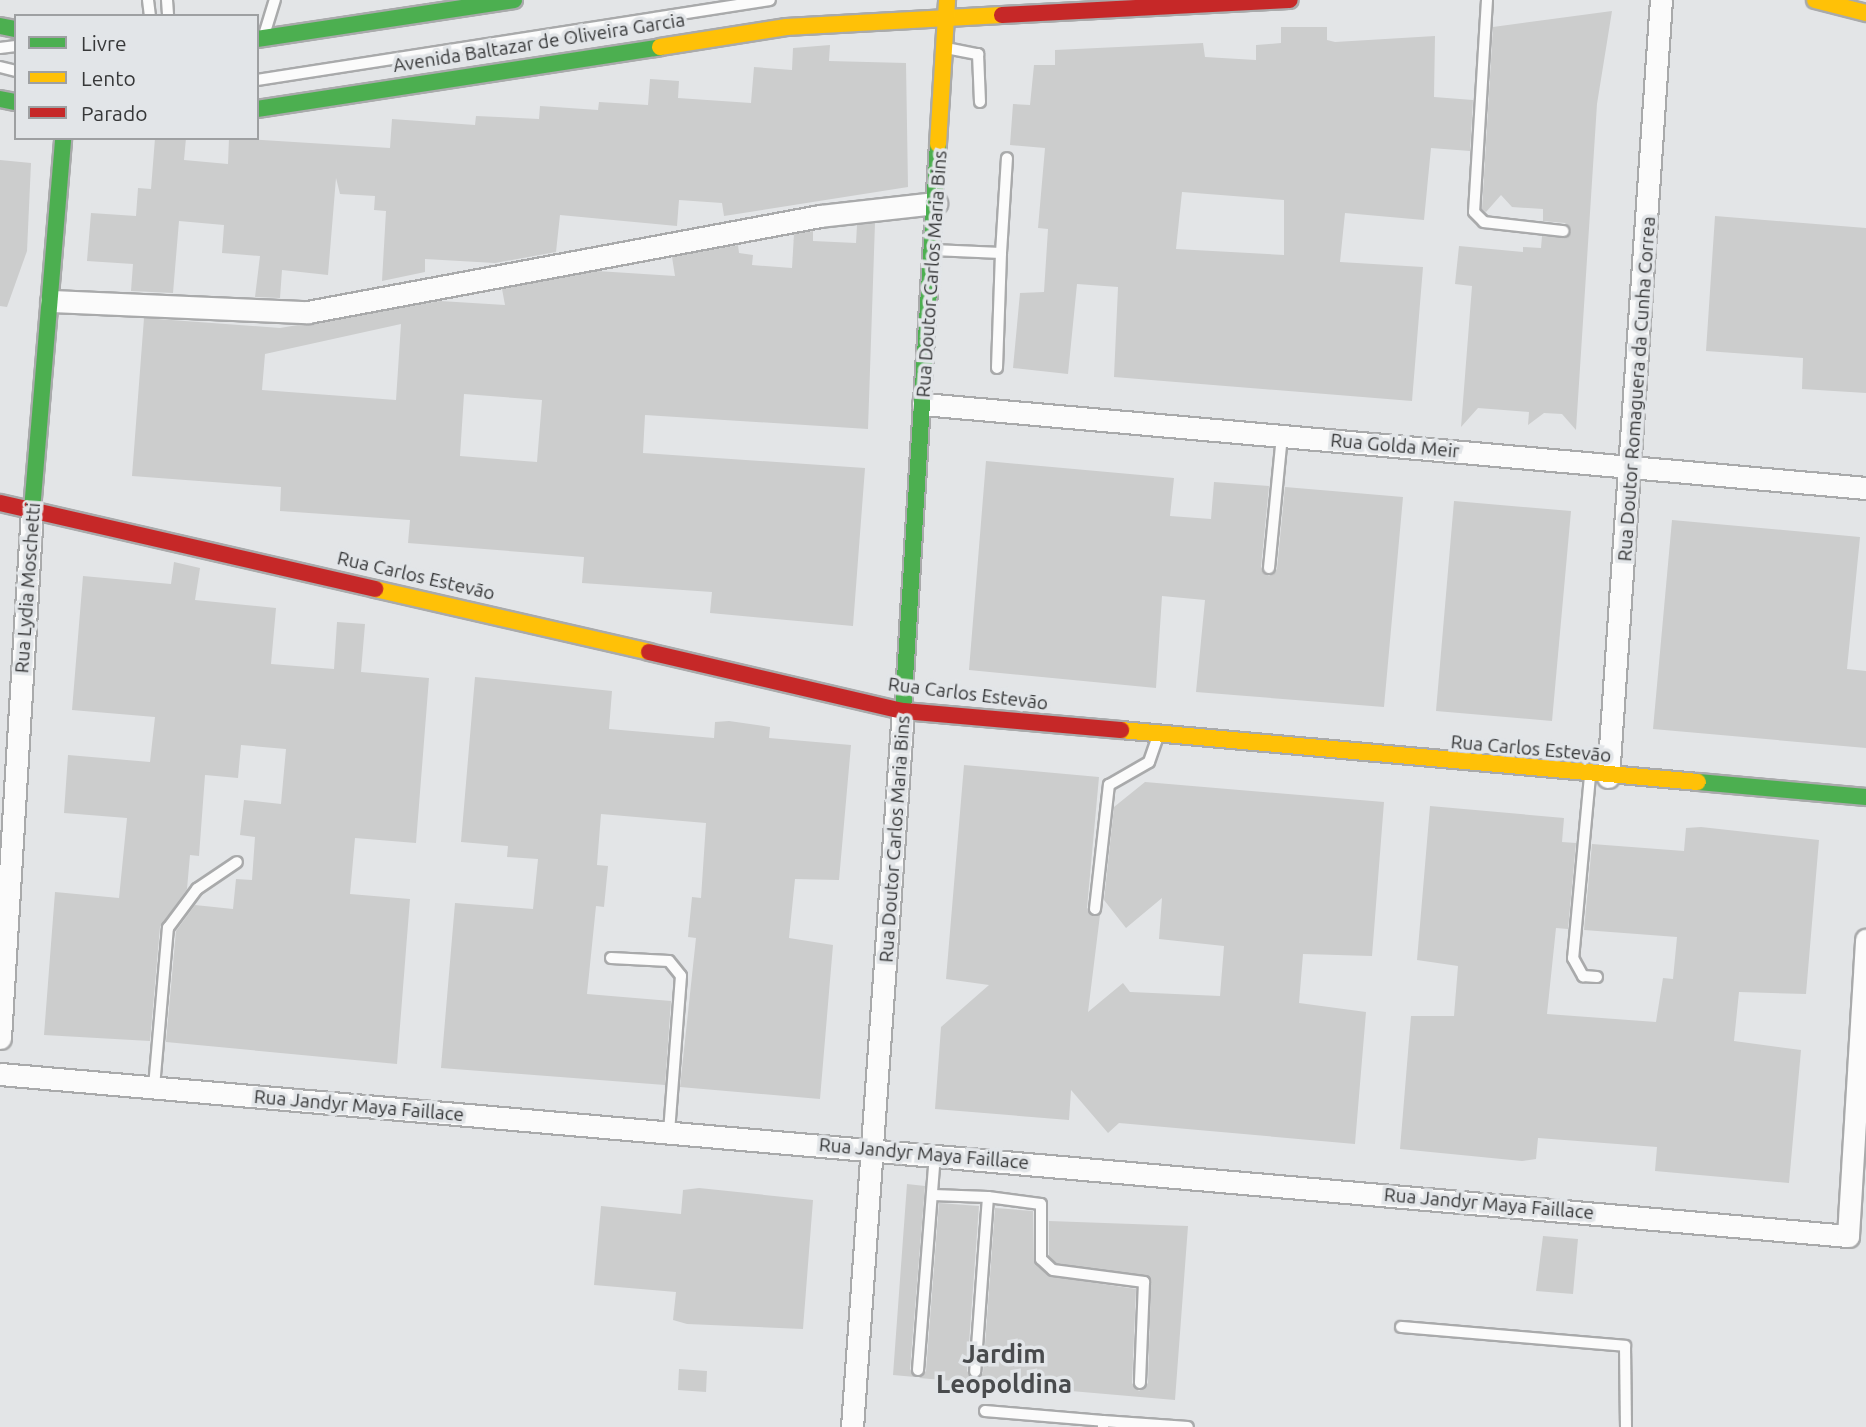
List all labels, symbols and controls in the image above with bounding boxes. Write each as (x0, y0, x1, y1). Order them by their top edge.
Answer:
street label: Avenida Baltazar de Oliveira Garcia (391, 9, 687, 77)
legend (14, 14, 259, 140)
text: Livre (81, 31, 127, 55)
text: Lento (81, 66, 136, 90)
text: Parado (81, 101, 147, 125)
street label: Rua Doutor Carlos Maria Bins (912, 150, 952, 398)
street label: Rua Doutor Romaguera da Cunha Correa (1614, 216, 1660, 562)
street label: Rua Golda Meir (1329, 429, 1461, 463)
street label: Rua Lydia Moschetti (11, 502, 45, 674)
street label: Rua Carlos Estevão (335, 547, 497, 605)
street label: Rua Carlos Estevão (887, 673, 1049, 715)
street label: Rua Doutor Carlos Maria Bins (875, 715, 915, 963)
street label: Rua Carlos Estevão (1450, 731, 1612, 767)
street label: Rua Jandyr Maya Faillace (253, 1085, 465, 1127)
street label: Rua Jandyr Maya Faillace (818, 1133, 1030, 1175)
street label: Rua Jandyr Maya Faillace (1383, 1183, 1595, 1225)
district label: Jardim Leopoldina (936, 1338, 1072, 1400)

